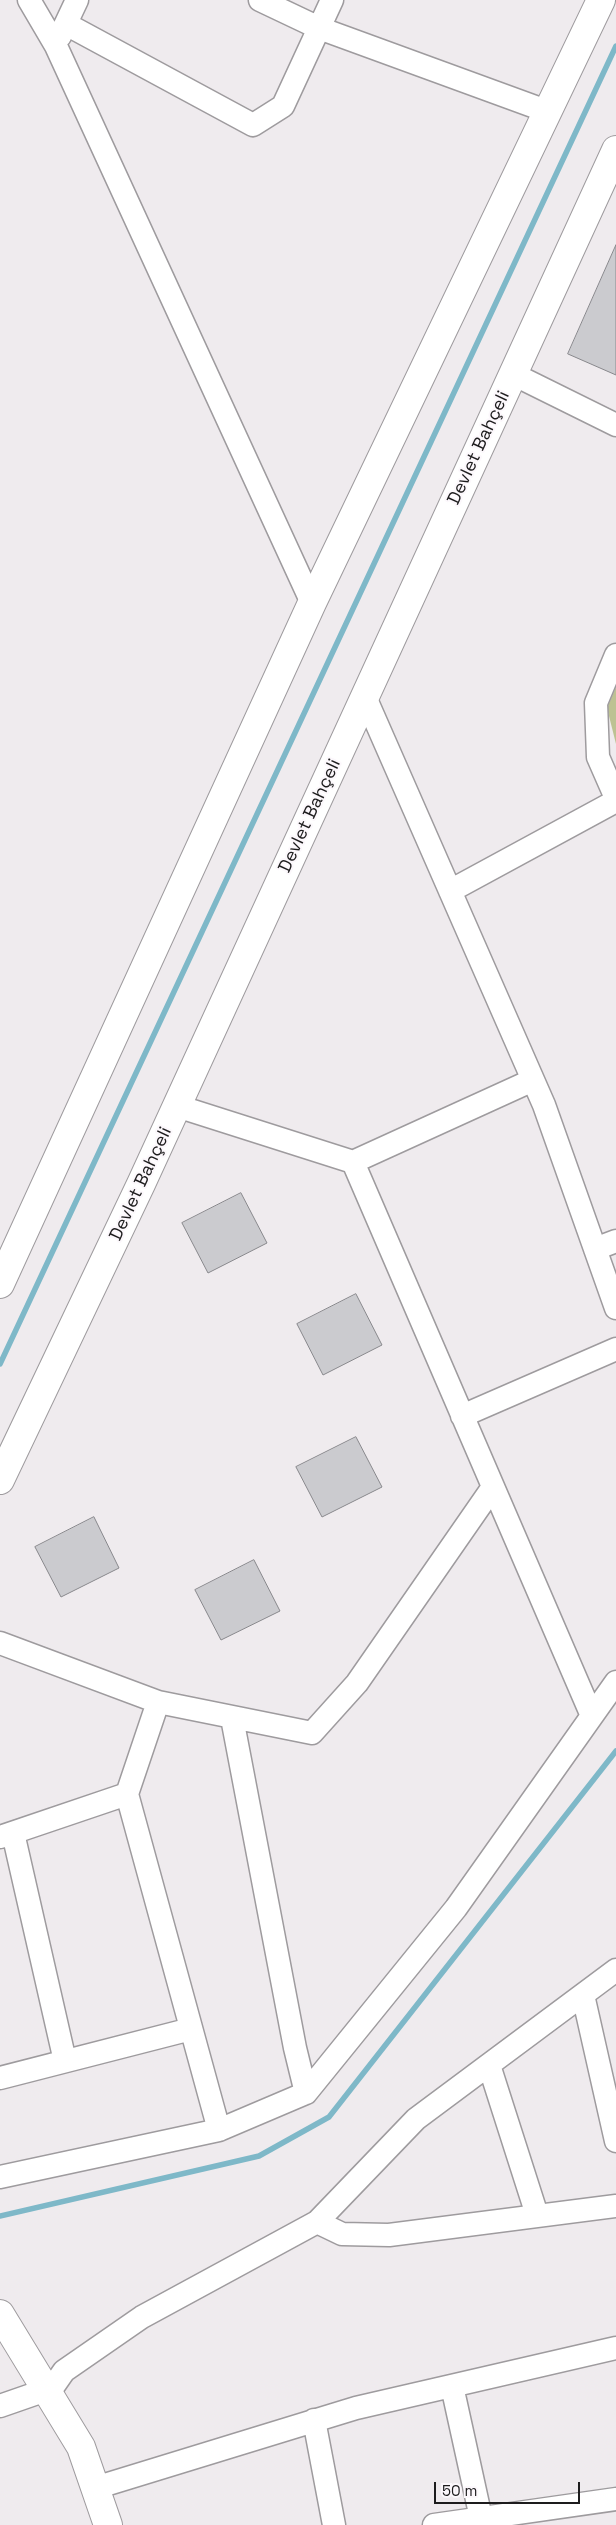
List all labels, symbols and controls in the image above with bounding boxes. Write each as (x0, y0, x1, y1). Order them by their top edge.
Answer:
street label: Devlet Bahçeli (443, 388, 515, 508)
street label: Devlet Bahçeli (274, 756, 346, 876)
street label: Devlet Bahçeli (105, 1124, 177, 1244)
scale bar (436, 2472, 582, 2504)
text: 50 m (442, 2481, 477, 2500)

